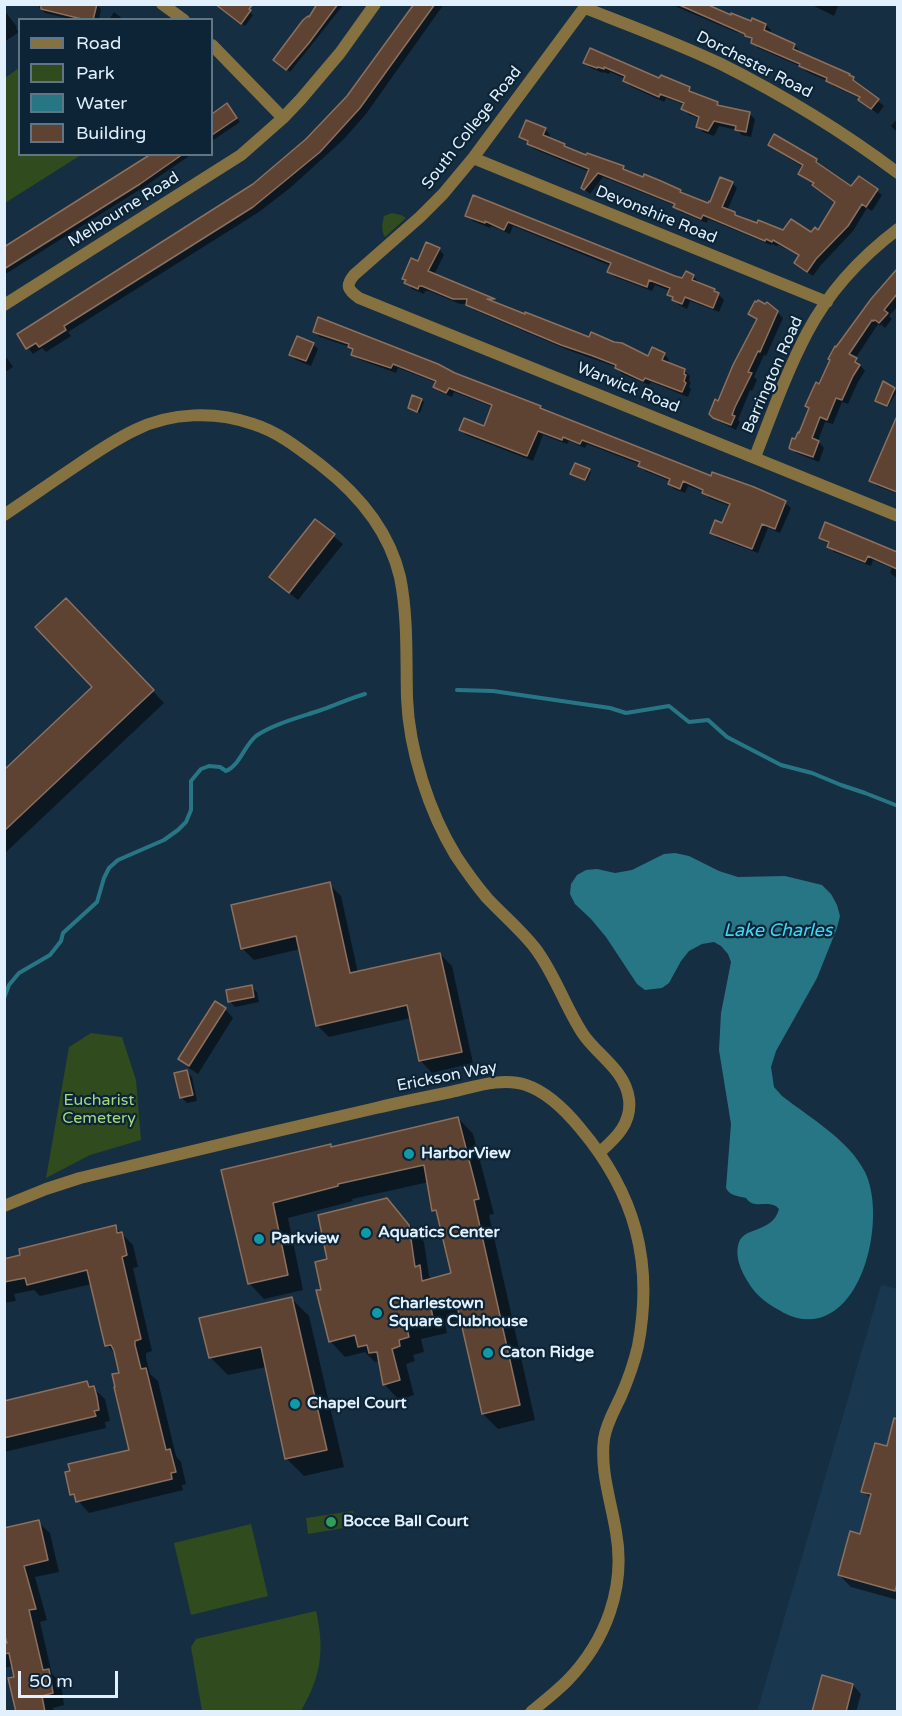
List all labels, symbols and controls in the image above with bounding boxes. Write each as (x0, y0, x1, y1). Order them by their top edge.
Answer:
legend (18, 18, 213, 156)
street label: Dorchester Road (693, 27, 815, 103)
text: Road (76, 32, 121, 54)
text: Park (76, 62, 114, 84)
street label: South College Road (418, 63, 526, 193)
text: Water (76, 92, 127, 114)
text: Building (76, 122, 146, 144)
street label: Melbourne Road (65, 168, 183, 252)
street label: Devonshire Road (592, 182, 720, 248)
street label: Barrington Road (739, 314, 807, 436)
street label: Warwick Road (574, 359, 682, 417)
water label: Lake Charles (724, 920, 832, 942)
street label: Erickson Way (395, 1058, 499, 1096)
park label: Eucharist Cemetery (62, 1091, 136, 1129)
place label: HarborView (421, 1144, 511, 1164)
marker: HarborView (402, 1147, 416, 1161)
place label: Aquatics Center (378, 1223, 500, 1243)
marker: Aquatics Center (359, 1226, 373, 1240)
place label: Parkview (271, 1229, 339, 1249)
marker: Parkview (252, 1232, 266, 1246)
place label: Charlestown Square Clubhouse (389, 1294, 528, 1332)
marker: Charlestown Square Clubhouse (370, 1306, 384, 1320)
place label: Caton Ridge (500, 1343, 594, 1363)
marker: Caton Ridge (481, 1346, 495, 1360)
place label: Chapel Court (307, 1394, 407, 1414)
marker: Chapel Court (288, 1397, 302, 1411)
place label: Bocce Ball Court (343, 1512, 469, 1532)
marker: Bocce Ball Court (324, 1515, 338, 1529)
scale bar (21, 1659, 122, 1697)
text: 50 m (29, 1670, 73, 1692)

